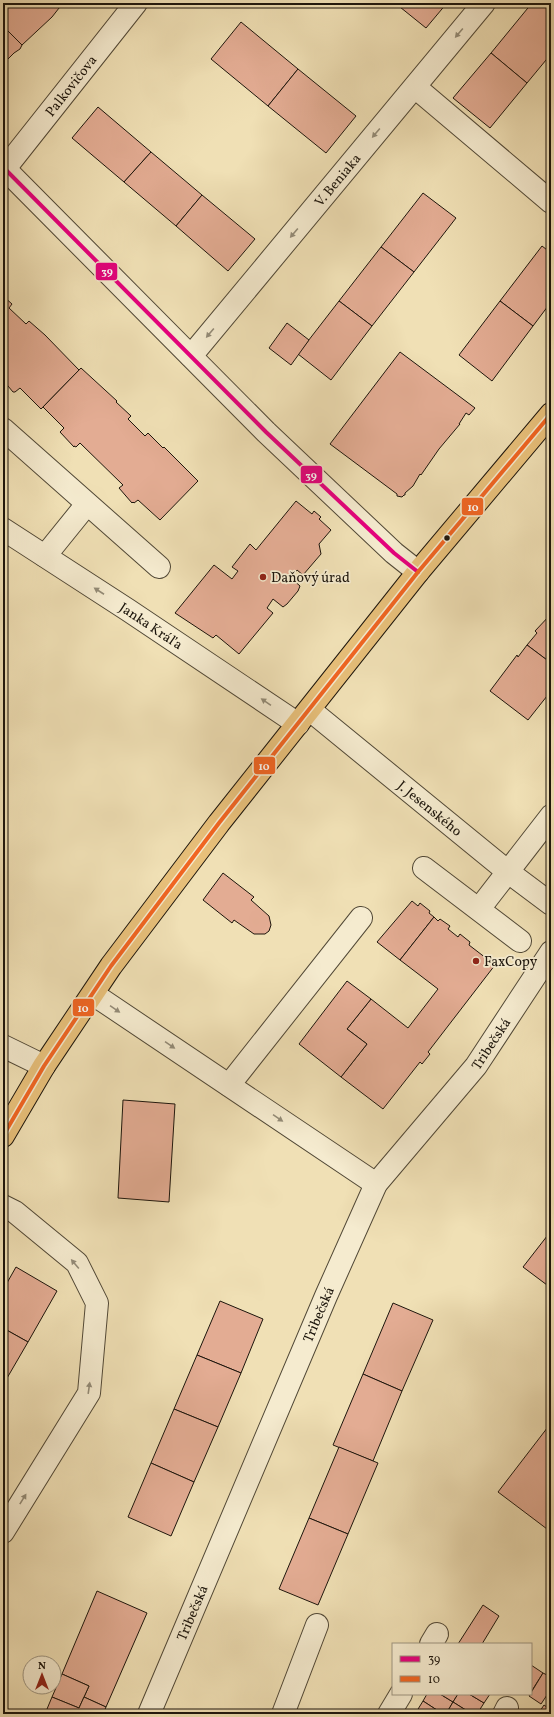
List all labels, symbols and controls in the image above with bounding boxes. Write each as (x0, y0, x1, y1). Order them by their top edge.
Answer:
one-way arrow (455, 28, 464, 38)
street label: Palkovičova (42, 52, 102, 121)
one-way arrow (372, 128, 381, 139)
street label: V. Beniaka (311, 150, 366, 211)
one-way arrow (289, 228, 298, 239)
line badge: 39 (95, 262, 118, 281)
text: 39 (101, 265, 113, 280)
one-way arrow (206, 328, 215, 339)
line badge: 39 (300, 465, 323, 484)
text: 39 (305, 469, 317, 484)
line badge: 10 (461, 497, 484, 516)
text: 10 (467, 501, 479, 516)
unlabelled marker (442, 533, 452, 543)
place label: Daňový úrad (271, 569, 350, 588)
marker: Daňový úrad (258, 572, 268, 582)
one-way arrow (93, 588, 105, 595)
street label: Janka Kráľa (115, 599, 186, 655)
one-way arrow (261, 698, 271, 706)
line badge: 10 (253, 756, 276, 775)
text: 10 (258, 760, 270, 775)
street label: J. Jesenského (393, 777, 465, 841)
place label: FaxCopy (484, 953, 538, 972)
marker: FaxCopy (471, 956, 481, 966)
line badge: 10 (72, 998, 95, 1017)
text: 10 (77, 1002, 89, 1017)
one-way arrow (110, 1005, 120, 1013)
street label: Tribečská (468, 1015, 516, 1074)
one-way arrow (164, 1042, 175, 1049)
one-way arrow (273, 1114, 283, 1122)
one-way arrow (71, 1258, 80, 1269)
street label: Tribečská (299, 1284, 340, 1346)
one-way arrow (86, 1381, 92, 1394)
one-way arrow (20, 1493, 27, 1505)
street label: Tribečská (173, 1582, 214, 1644)
legend (392, 1643, 532, 1695)
text: 39 (428, 1652, 440, 1668)
north arrow (22, 1655, 62, 1695)
text: N (38, 1659, 46, 1674)
text: 10 (428, 1672, 440, 1688)

